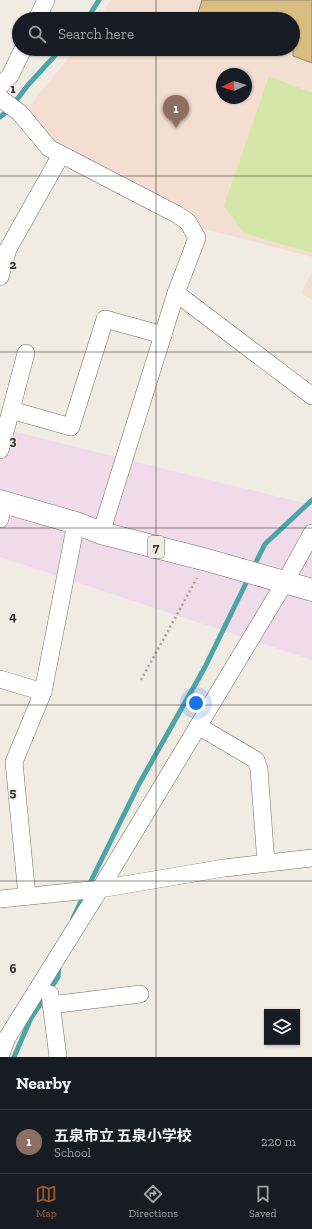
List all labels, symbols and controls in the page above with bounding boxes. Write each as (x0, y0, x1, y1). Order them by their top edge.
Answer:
search box (12, 12, 300, 56)
icon: search (26, 23, 48, 45)
text: Search here (58, 25, 134, 43)
north arrow (216, 68, 252, 104)
text: 1 (10, 81, 16, 96)
pin: 1 (163, 95, 189, 128)
text: 2 (10, 257, 17, 272)
text: 3 (10, 433, 17, 448)
road number: 7 (148, 536, 164, 558)
text: 4 (9, 609, 17, 624)
your location (186, 693, 206, 713)
text: 5 (10, 785, 17, 800)
text: 6 (10, 961, 17, 976)
map controls (264, 1009, 300, 1045)
button: layers (264, 1009, 300, 1045)
text: Nearby (16, 1073, 71, 1093)
text: 五泉市立 五泉小学校 (54, 1127, 192, 1145)
text: 1 (26, 1134, 32, 1149)
text: 220 m (261, 1134, 296, 1149)
text: School (54, 1145, 91, 1160)
tab: Map (35, 1183, 57, 1220)
tab: Directions (128, 1183, 178, 1220)
tab: Saved (249, 1183, 277, 1220)

